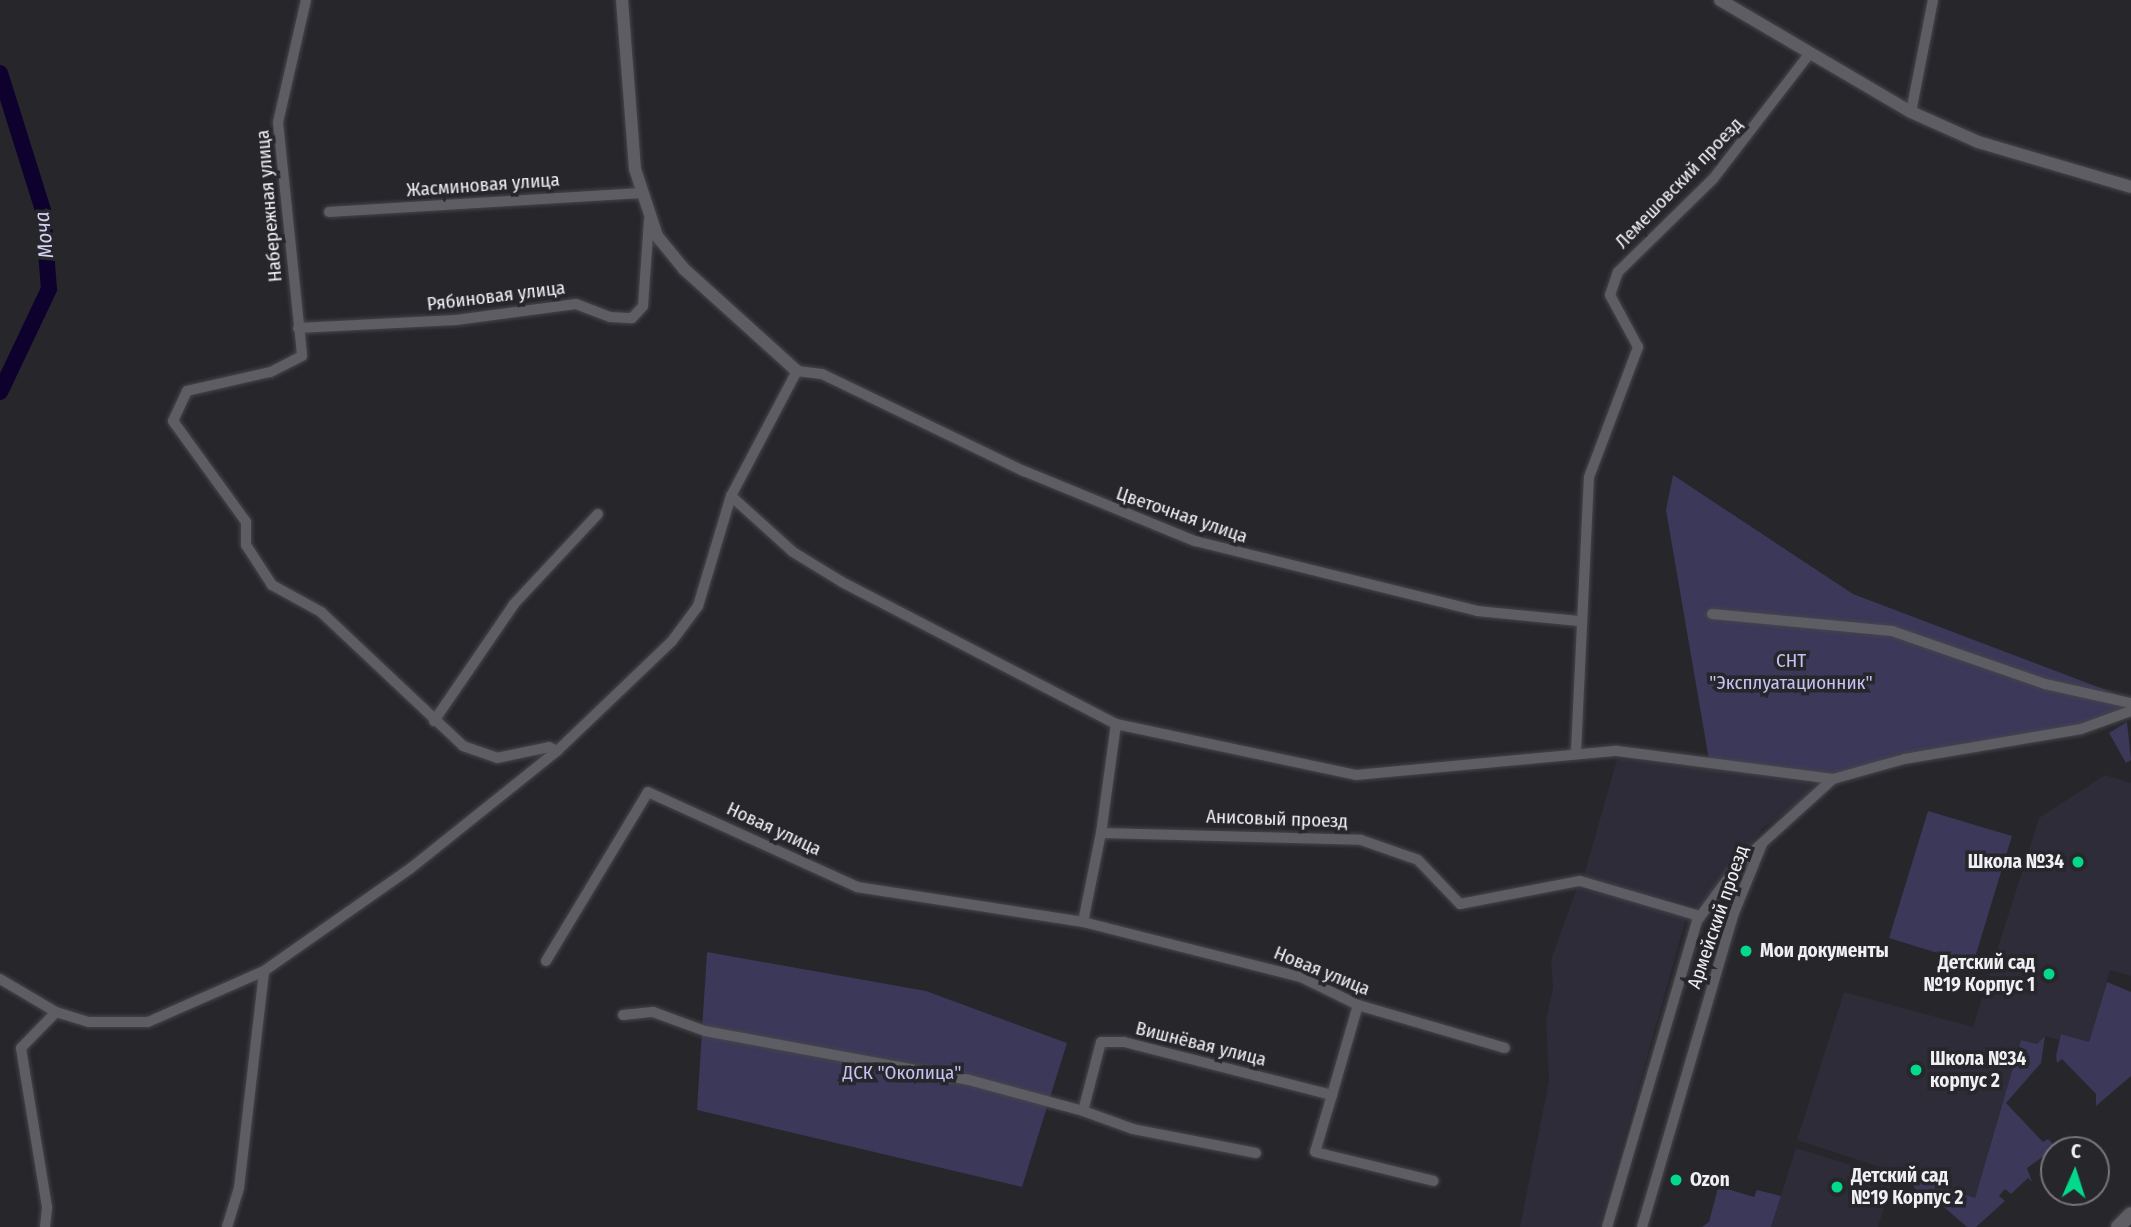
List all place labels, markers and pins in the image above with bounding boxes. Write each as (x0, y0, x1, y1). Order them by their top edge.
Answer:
place label: Школа №34 (1968, 851, 2064, 873)
marker: Школа №34 (2070, 854, 2086, 870)
place label: Мои документы (1760, 940, 1889, 962)
marker: Мои документы (1738, 943, 1754, 959)
place label: Детский сад №19 Корпус 1 (1924, 952, 2035, 996)
marker: Детский сад №19 Корпус 1 (2041, 966, 2057, 982)
place label: Школа №34 корпус 2 (1930, 1048, 2026, 1092)
marker: Школа №34 корпус 2 (1908, 1062, 1924, 1078)
place label: Детский сад №19 Корпус 2 (1851, 1165, 1963, 1209)
place label: Ozon (1690, 1169, 1730, 1191)
marker: Ozon (1668, 1172, 1684, 1188)
marker: Детский сад №19 Корпус 2 (1829, 1179, 1845, 1195)

